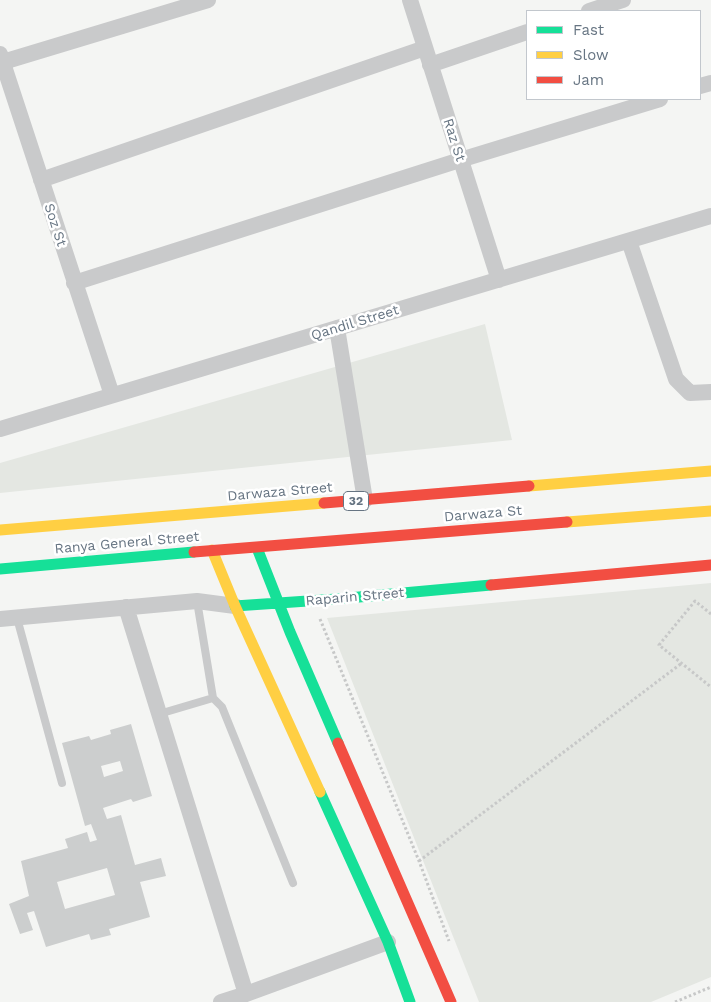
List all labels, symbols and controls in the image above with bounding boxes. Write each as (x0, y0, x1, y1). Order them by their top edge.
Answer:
legend (526, 10, 701, 100)
text: Fast (573, 21, 604, 39)
text: Slow (573, 46, 609, 64)
text: Jam (573, 71, 604, 89)
street label: Raz St (439, 116, 469, 164)
street label: Soz St (40, 201, 70, 249)
street label: Qandil Street (309, 302, 401, 344)
street label: Darwaza Street (227, 479, 333, 505)
road number: 32 (344, 492, 368, 511)
street label: Darwaza St (443, 502, 523, 526)
street label: Ranya General Street (54, 528, 200, 558)
street label: Raparin Street (305, 584, 405, 610)

